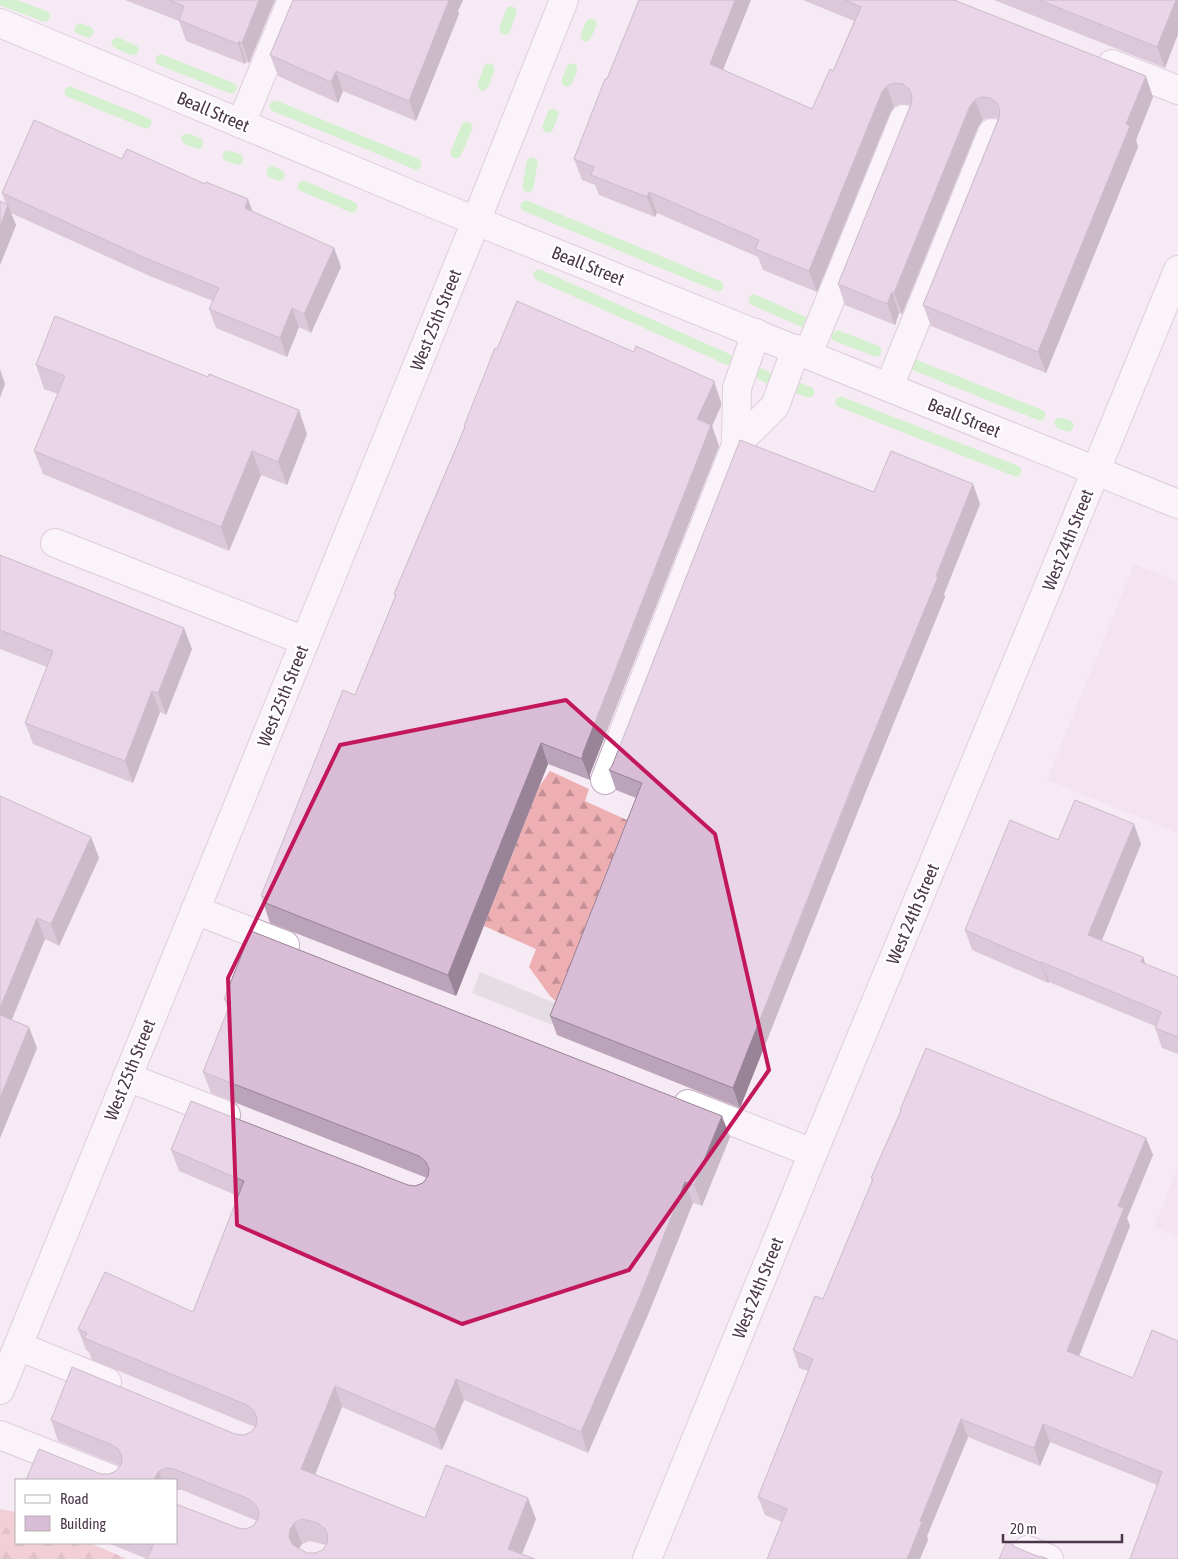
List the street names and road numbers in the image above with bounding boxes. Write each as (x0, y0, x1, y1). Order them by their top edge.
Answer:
street label: Beall Street (174, 87, 253, 136)
street label: Beall Street (549, 241, 628, 290)
street label: West 25th Street (406, 266, 465, 374)
street label: Beall Street (925, 393, 1004, 442)
street label: West 24th Street (1038, 486, 1097, 594)
street label: West 25th Street (253, 642, 312, 750)
street label: West 24th Street (882, 860, 943, 967)
street label: West 25th Street (100, 1016, 159, 1124)
street label: West 24th Street (728, 1234, 787, 1342)

